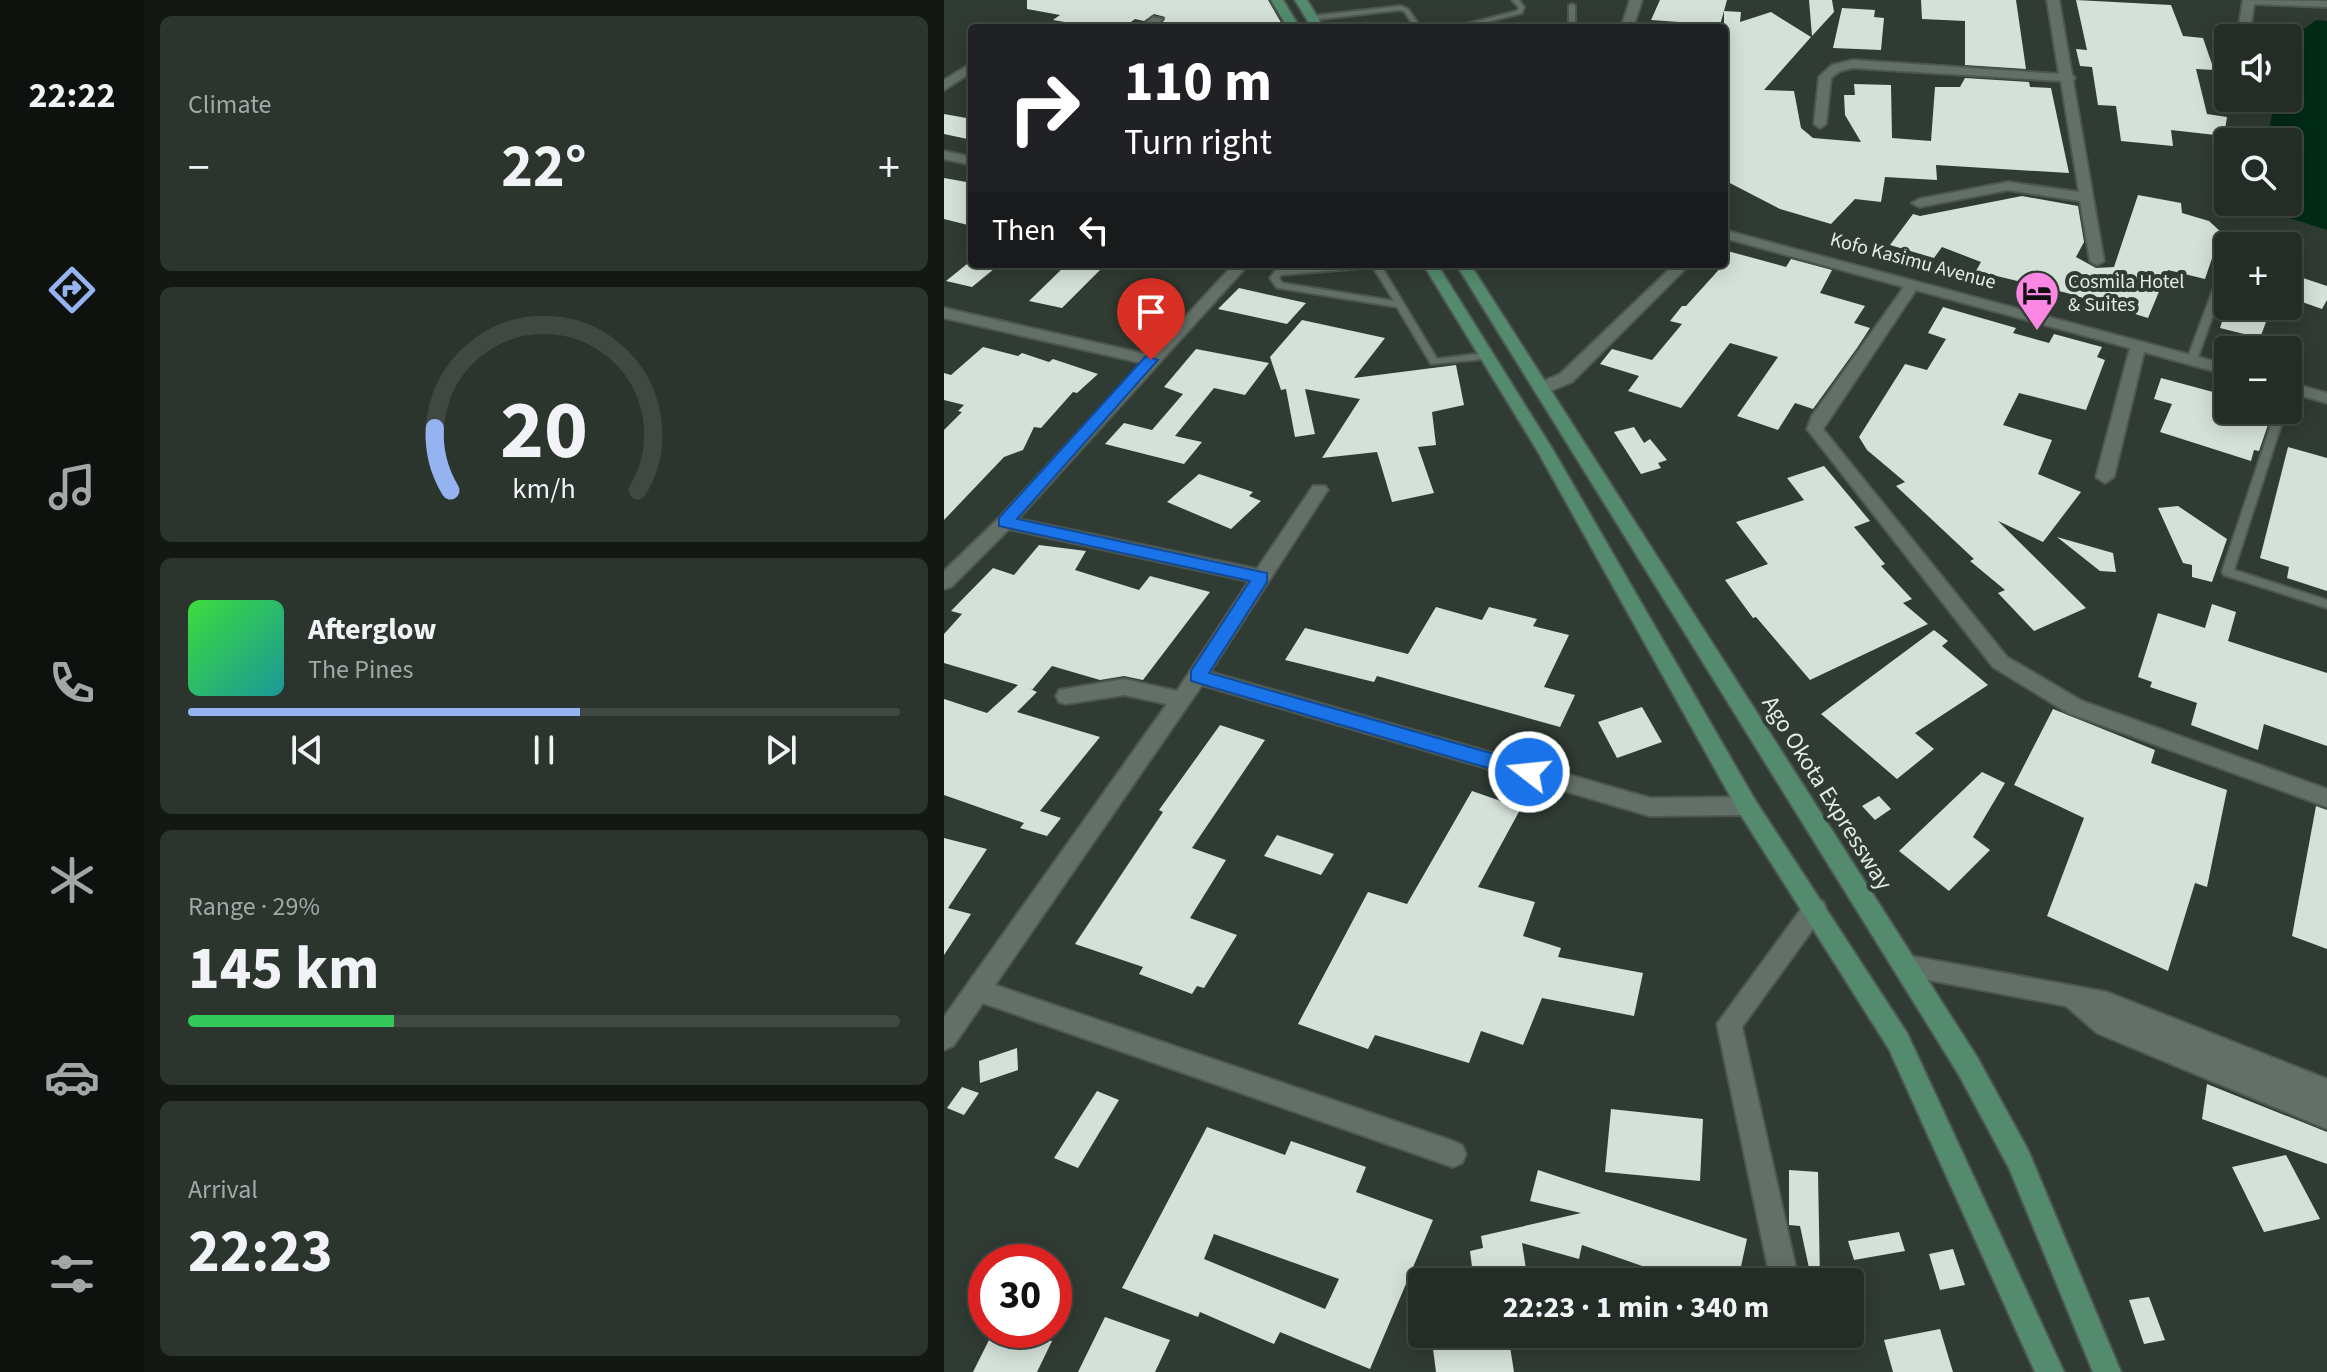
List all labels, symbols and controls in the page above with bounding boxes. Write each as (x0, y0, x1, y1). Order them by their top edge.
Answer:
map controls (2214, 24, 2302, 424)
button: sound (2214, 24, 2302, 112)
text: 110 m (1124, 43, 1272, 122)
icon: right (992, 56, 1096, 160)
text: 22:22 (29, 70, 115, 121)
text: Climate (188, 86, 272, 123)
text: Turn right (1124, 117, 1272, 168)
text: 22° (501, 125, 587, 210)
button: search (2214, 128, 2302, 216)
text: − (188, 137, 210, 200)
text: + (878, 137, 900, 200)
icon: left (1072, 208, 1116, 252)
text: Then (992, 209, 1056, 252)
street label: Kofo Kasimu Avenue (1827, 225, 1999, 297)
button: + (2214, 232, 2302, 320)
icon: directions (44, 262, 100, 318)
place label: Cosmila Hotel & Suites (2068, 268, 2184, 319)
hotel icon: Cosmila Hotel & Suites (2013, 269, 2061, 332)
pin (1117, 278, 1185, 360)
icon: arrive (1129, 290, 1173, 334)
button: − (2214, 336, 2302, 424)
text: 20 (500, 371, 588, 489)
icon: music (44, 459, 100, 515)
text: km/h (512, 469, 576, 509)
text: Afterglow (308, 608, 436, 651)
text: The Pines (308, 651, 413, 688)
icon: phone (44, 655, 100, 711)
street label: Ago Okota Expressway (1753, 689, 1901, 897)
icon: previous (285, 728, 329, 772)
icon: pause (522, 728, 566, 772)
icon: next (759, 728, 803, 772)
position arrow (1487, 730, 1571, 814)
icon: climate (44, 852, 100, 908)
text: Range · 29% (188, 888, 320, 925)
text: 145 km (188, 927, 379, 1012)
icon: car (44, 1049, 100, 1105)
text: Arrival (188, 1171, 258, 1208)
text: 22:23 (188, 1210, 333, 1295)
speed limit sign: 30 (968, 1244, 1072, 1348)
icon: filters (44, 1246, 100, 1302)
text: 22:23 · 1 min · 340 m (1503, 1286, 1769, 1329)

